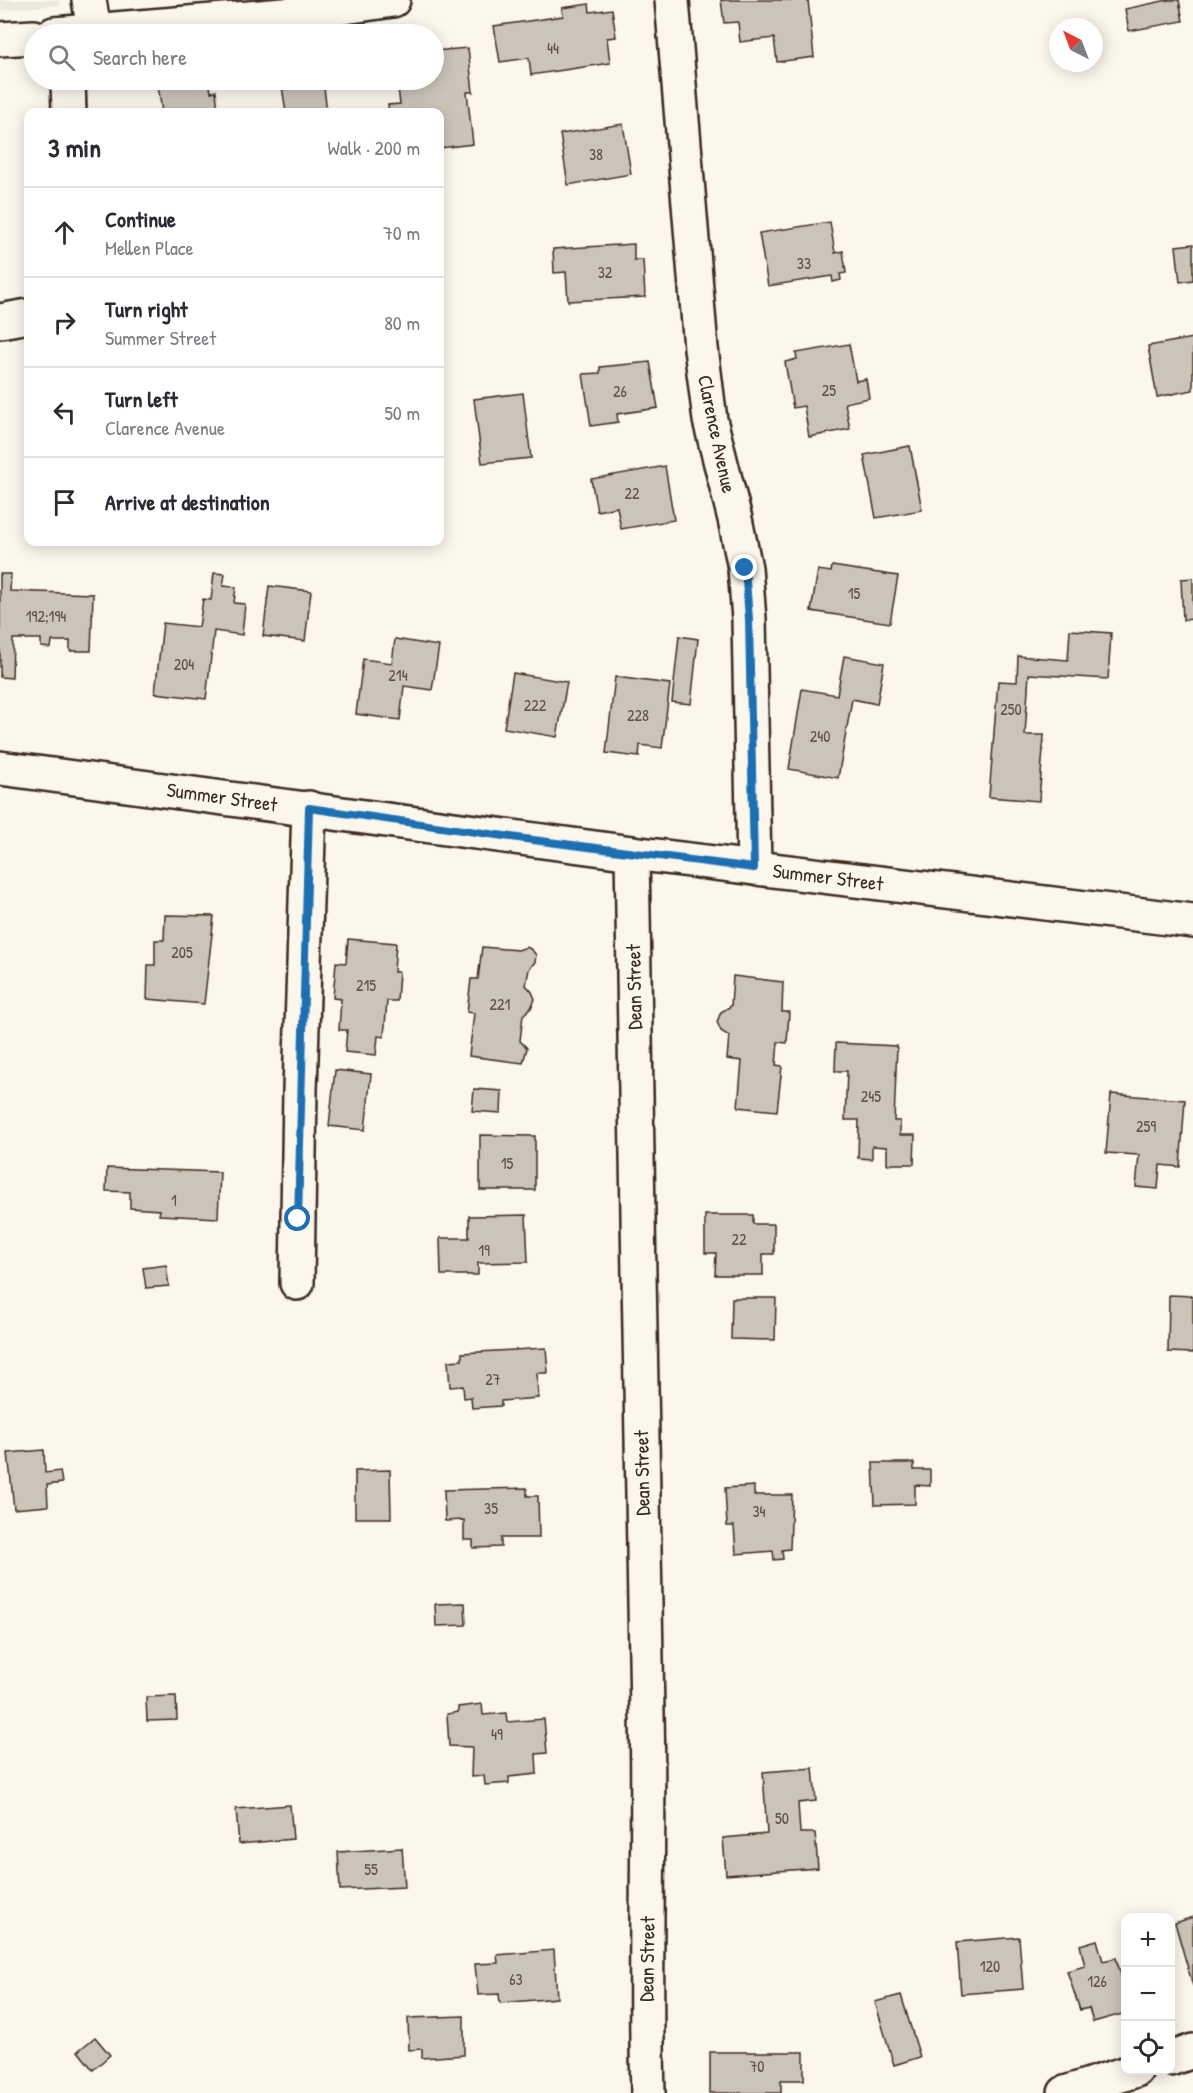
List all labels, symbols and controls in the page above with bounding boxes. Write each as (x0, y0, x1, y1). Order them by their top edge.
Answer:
north arrow (1049, 18, 1103, 72)
search box (24, 24, 444, 90)
house number: 44 (547, 37, 559, 59)
icon: search (45, 41, 78, 74)
text: Search here (93, 42, 187, 72)
text: 3 min (48, 130, 101, 165)
text: Walk · 200 m (328, 134, 420, 161)
house number: 38 (589, 143, 603, 165)
text: Continue (105, 204, 176, 234)
icon: ahead (48, 216, 81, 249)
text: 70 m (383, 219, 420, 246)
text: Mellen Place (105, 234, 194, 261)
house number: 33 (797, 252, 811, 274)
house number: 32 (598, 261, 613, 283)
text: Turn right (105, 294, 188, 324)
icon: right (48, 306, 81, 339)
text: 80 m (384, 309, 420, 336)
text: Summer Street (105, 324, 216, 351)
street label: Clarence Avenue (692, 372, 743, 495)
house number: 25 (822, 379, 836, 401)
house number: 26 (613, 380, 627, 402)
text: Turn left (105, 384, 178, 414)
icon: left (48, 396, 81, 429)
text: 50 m (384, 399, 420, 426)
text: Clarence Avenue (105, 414, 225, 441)
house number: 22 (625, 482, 640, 504)
icon: arrive (48, 486, 81, 519)
text: Arrive at destination (105, 487, 270, 517)
route end (731, 554, 757, 580)
house number: 15 (848, 582, 861, 604)
house number: 192;194 (26, 605, 66, 627)
house number: 204 (174, 653, 194, 675)
house number: 214 (388, 664, 408, 686)
house number: 222 (524, 694, 547, 716)
house number: 250 (1000, 698, 1022, 720)
house number: 228 (627, 704, 649, 726)
house number: 240 (810, 725, 830, 747)
street label: Summer Street (165, 775, 280, 818)
street label: Summer Street (771, 856, 886, 897)
house number: 205 (171, 941, 193, 963)
street label: Dean Street (619, 943, 648, 1030)
house number: 215 (356, 974, 376, 996)
house number: 221 (490, 993, 511, 1015)
house number: 245 (861, 1085, 881, 1107)
house number: 259 (1136, 1115, 1156, 1137)
house number: 15 (501, 1152, 514, 1174)
house number: 1 (171, 1189, 177, 1211)
route start (284, 1205, 310, 1231)
house number: 22 (732, 1228, 747, 1250)
house number: 19 (478, 1239, 490, 1261)
house number: 27 (485, 1368, 501, 1390)
street label: Dean Street (627, 1429, 656, 1516)
house number: 35 (484, 1497, 498, 1519)
house number: 34 (752, 1500, 766, 1522)
house number: 49 (491, 1723, 503, 1745)
house number: 50 (775, 1807, 789, 1829)
house number: 55 (364, 1858, 378, 1880)
map controls (1121, 1913, 1175, 2075)
button: + (1121, 1913, 1175, 1967)
street label: Dean Street (632, 1915, 661, 2002)
house number: 120 (980, 1955, 1000, 1977)
button: − (1121, 1967, 1175, 2021)
house number: 63 (509, 1968, 523, 1990)
house number: 126 (1087, 1970, 1107, 1992)
button: locate (1121, 2021, 1175, 2075)
house number: 70 (749, 2055, 765, 2077)

